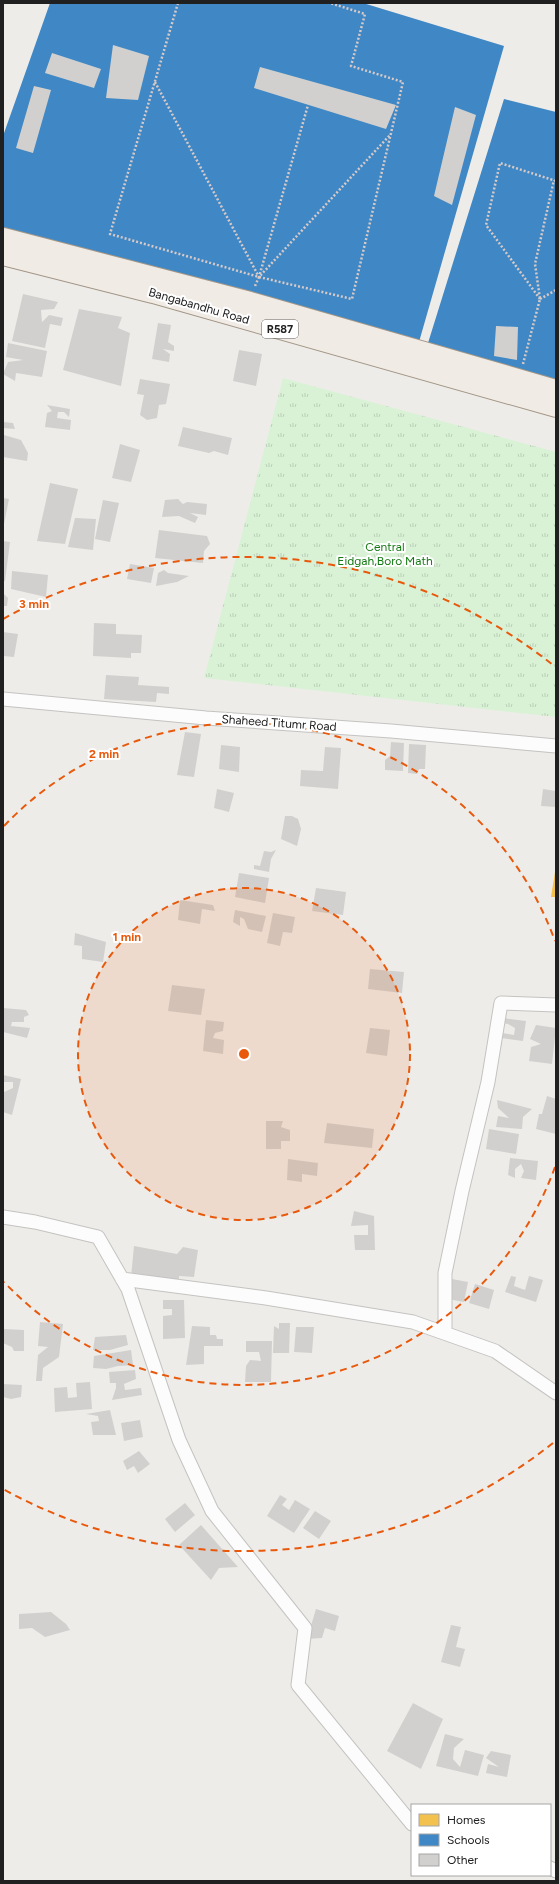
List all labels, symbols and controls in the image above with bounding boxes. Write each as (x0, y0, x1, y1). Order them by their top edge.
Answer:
street label: Bangabandhu Road (147, 285, 251, 327)
road number: R587 (262, 320, 298, 338)
park label: Central Eidgah,Boro Math (337, 540, 433, 568)
text: 3 min (19, 597, 49, 611)
street label: Shaheed Titumr Road (221, 712, 337, 734)
text: 2 min (89, 747, 119, 761)
text: 1 min (113, 930, 141, 944)
centre of rings (237, 1047, 251, 1061)
legend (411, 1804, 551, 1876)
text: Homes (447, 1813, 486, 1827)
text: Schools (447, 1833, 490, 1847)
text: Other (447, 1853, 478, 1867)

